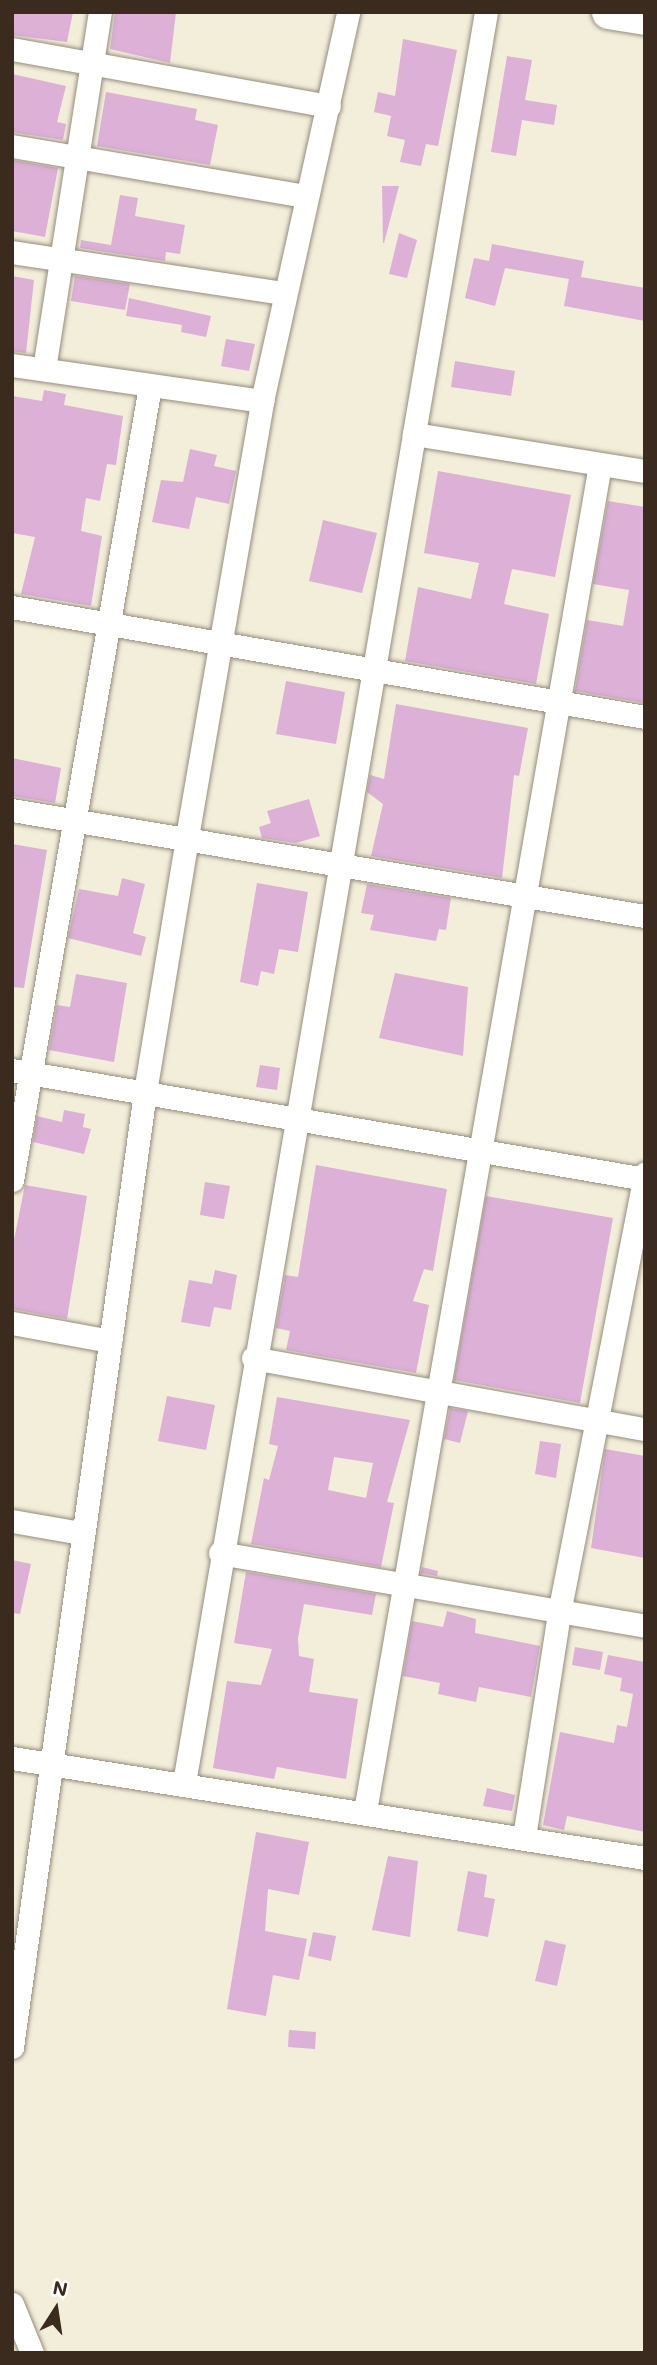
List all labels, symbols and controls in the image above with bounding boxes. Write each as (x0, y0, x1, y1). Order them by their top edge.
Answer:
north arrow (21, 2274, 91, 2344)
text: N (51, 2274, 70, 2302)

